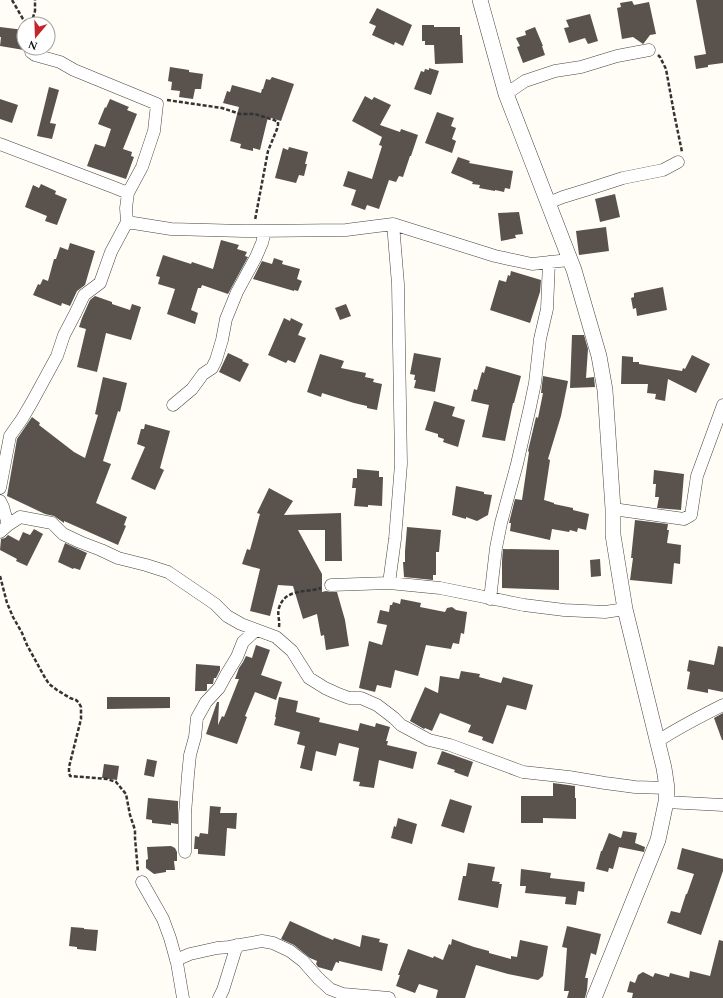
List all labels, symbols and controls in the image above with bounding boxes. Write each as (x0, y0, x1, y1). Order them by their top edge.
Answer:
north arrow (16, 16, 56, 56)
text: N (26, 35, 40, 54)

